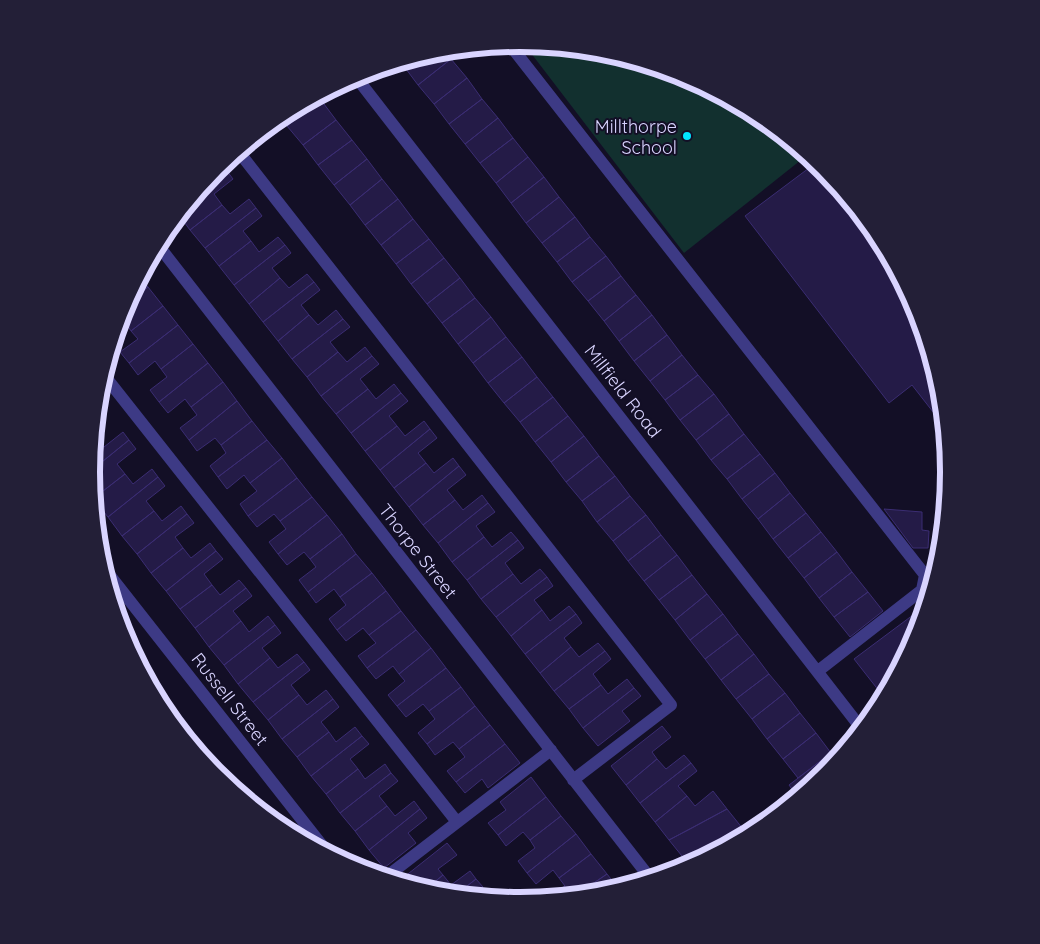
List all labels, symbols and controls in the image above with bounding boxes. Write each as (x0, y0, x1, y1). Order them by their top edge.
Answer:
place label: Millthorpe School (595, 115, 677, 159)
marker: Millthorpe School (681, 130, 693, 142)
street label: Millfield Road (579, 340, 667, 442)
street label: Thorpe Street (374, 499, 462, 603)
street label: Russell Street (187, 648, 273, 750)

